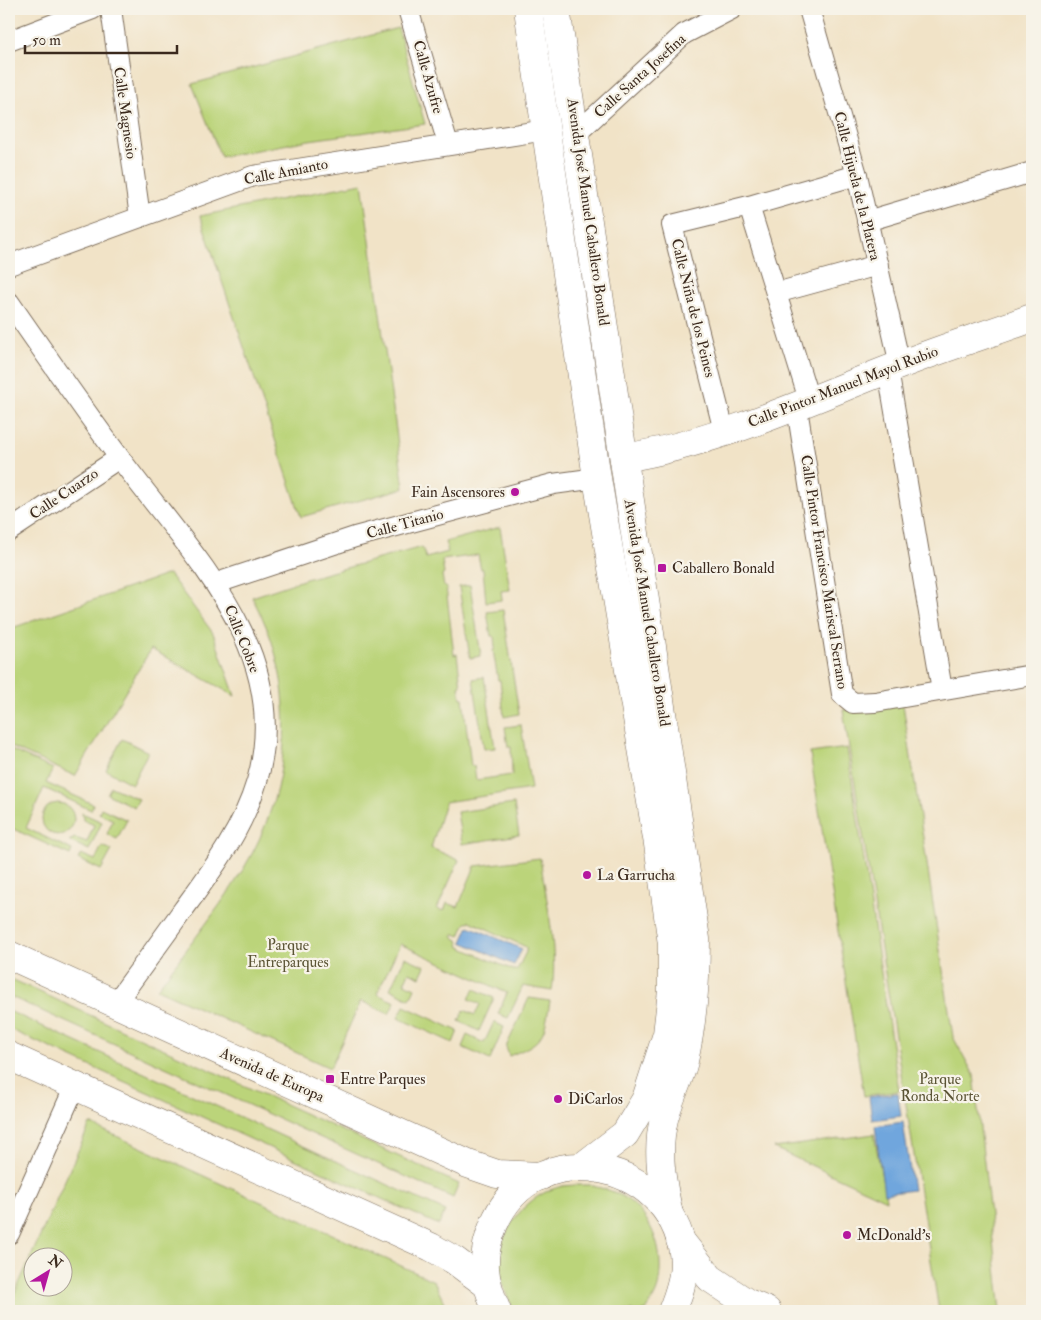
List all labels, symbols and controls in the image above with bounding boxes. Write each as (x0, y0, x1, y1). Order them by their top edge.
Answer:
scale bar (25, 22, 178, 54)
street label: Calle Santa Josefina (590, 29, 691, 123)
text: 50 m (32, 31, 61, 50)
street label: Calle Azufre (408, 38, 448, 116)
street label: Calle Magnesio (109, 66, 141, 160)
street label: Avenida José Manuel Caballero Bonald (561, 96, 613, 328)
street label: Calle Hijuela de la Platera (829, 110, 885, 263)
street label: Calle Amianto (242, 155, 330, 189)
street label: Calle Niña de los Peines (667, 237, 719, 379)
street label: Calle Pintor Manuel Mayol Rubio (745, 342, 941, 432)
street label: Calle Pintor Francisco Mariscal Serrano (796, 454, 852, 690)
street label: Calle Cuarzo (26, 464, 102, 524)
place label: Fain Ascensores (411, 483, 505, 502)
marker: Fain Ascensores (509, 486, 521, 498)
street label: Avenida José Manuel Caballero Bonald (619, 497, 674, 729)
street label: Calle Titanio (364, 505, 446, 543)
place label: Caballero Bonald (672, 559, 775, 578)
marker: Caballero Bonald (656, 562, 668, 574)
street label: Calle Cobre (220, 602, 264, 676)
place label: La Garrucha (597, 866, 676, 885)
marker: La Garrucha (581, 869, 593, 881)
park label: Parque Entreparques (247, 936, 329, 973)
street label: Avenida de Europa (216, 1043, 328, 1108)
place label: Entre Parques (340, 1070, 425, 1089)
park label: Parque Ronda Norte (900, 1070, 980, 1106)
marker: Entre Parques (324, 1073, 336, 1085)
place label: DiCarlos (568, 1090, 623, 1109)
marker: DiCarlos (552, 1093, 564, 1105)
place label: McDonald's (857, 1226, 930, 1245)
marker: McDonald's (841, 1229, 853, 1241)
north arrow (22, 1248, 72, 1298)
text: N (45, 1251, 66, 1273)

